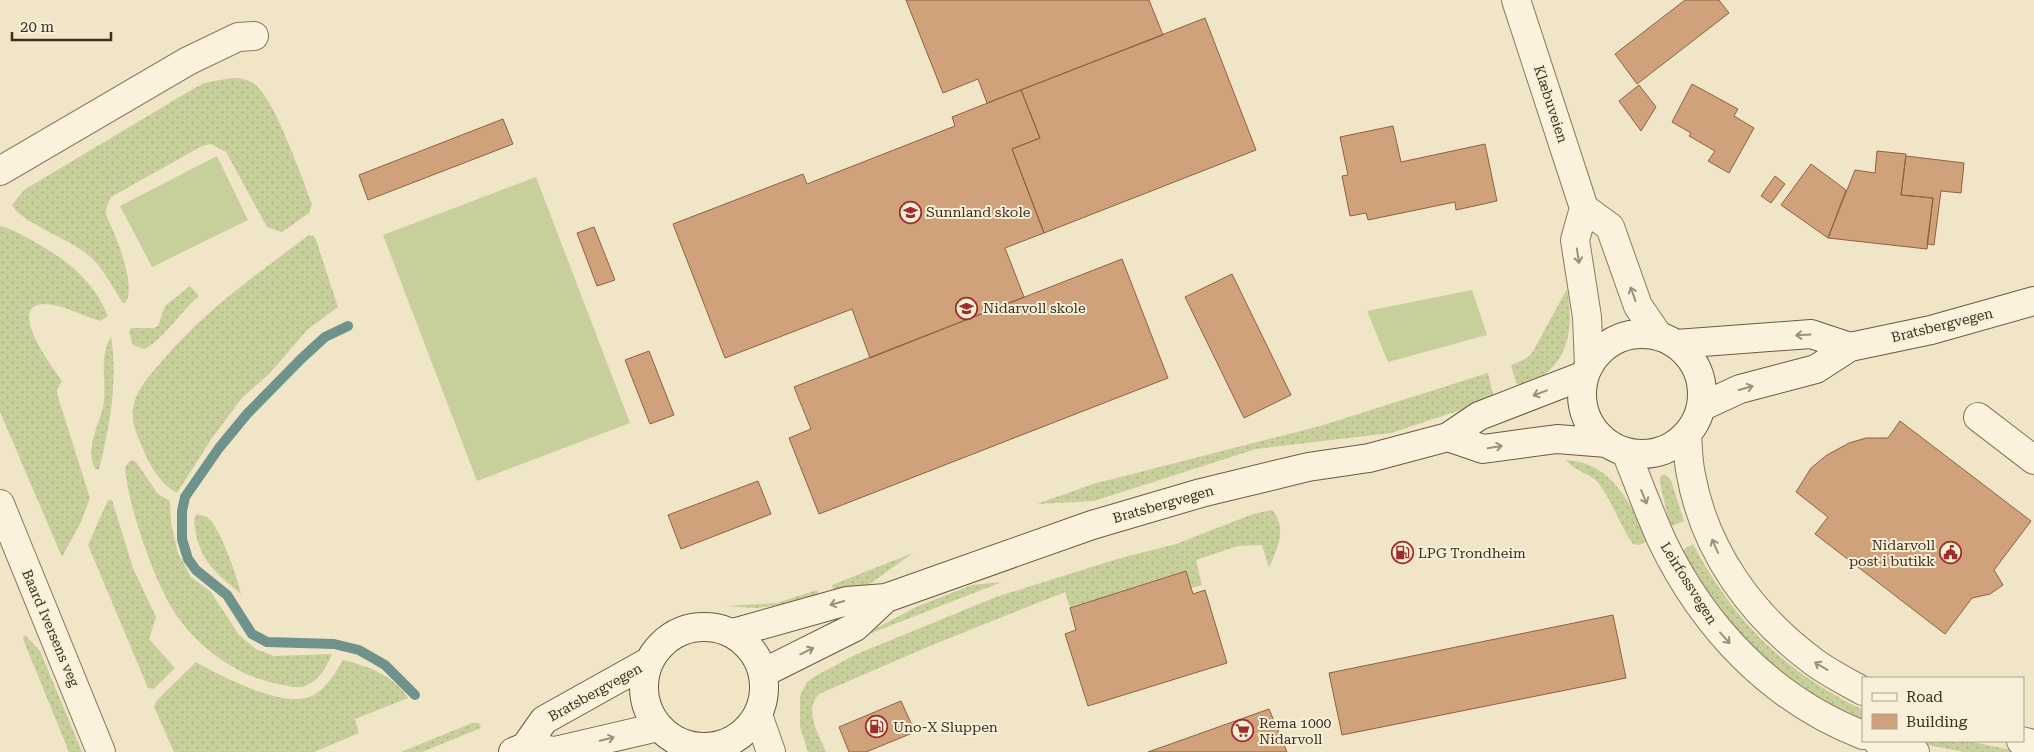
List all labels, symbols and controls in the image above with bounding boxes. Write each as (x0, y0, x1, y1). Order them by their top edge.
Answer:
scale bar (12, 10, 111, 42)
text: 20 m (20, 18, 55, 36)
street label: Klæbuveien (1531, 63, 1571, 145)
school or university icon: Sunnland skole (898, 200, 922, 224)
place label: Sunnland skole (926, 204, 1031, 220)
one-way arrow (1573, 247, 1583, 263)
one-way arrow (1628, 287, 1637, 302)
school or university icon: Nidarvoll skole (955, 296, 979, 320)
place label: Nidarvoll skole (983, 300, 1086, 316)
street label: Bratsbergvegen (1889, 305, 1995, 345)
one-way arrow (1795, 330, 1811, 339)
one-way arrow (1738, 382, 1754, 392)
one-way arrow (1533, 389, 1548, 398)
one-way arrow (1487, 442, 1503, 452)
street label: Bratsbergvegen (1111, 482, 1215, 526)
one-way arrow (1641, 490, 1650, 505)
place label: Nidarvoll post i butikk (1849, 537, 1936, 569)
street label: Leirfossvegen (1657, 539, 1721, 627)
one-way arrow (1709, 539, 1719, 554)
fuel station icon: LPG Trondheim (1390, 541, 1414, 565)
public building icon: Nidarvoll post i butikk (1939, 541, 1963, 565)
place label: LPG Trondheim (1418, 545, 1526, 561)
street label: Baard Iversens veg (19, 567, 83, 689)
one-way arrow (830, 599, 846, 609)
one-way arrow (1719, 631, 1731, 644)
one-way arrow (799, 646, 814, 655)
street label: Bratsbergvegen (545, 660, 645, 724)
one-way arrow (1814, 661, 1828, 671)
legend (1862, 677, 2024, 742)
text: Road (1906, 688, 1943, 706)
text: Building (1906, 713, 1968, 731)
fuel station icon: Uno-X Sluppen (865, 715, 889, 739)
place label: Rema 1000 Nidarvoll (1259, 715, 1332, 747)
place label: Uno-X Sluppen (893, 719, 998, 735)
supermarket icon: Rema 1000 Nidarvoll (1231, 719, 1255, 743)
one-way arrow (599, 734, 615, 743)

